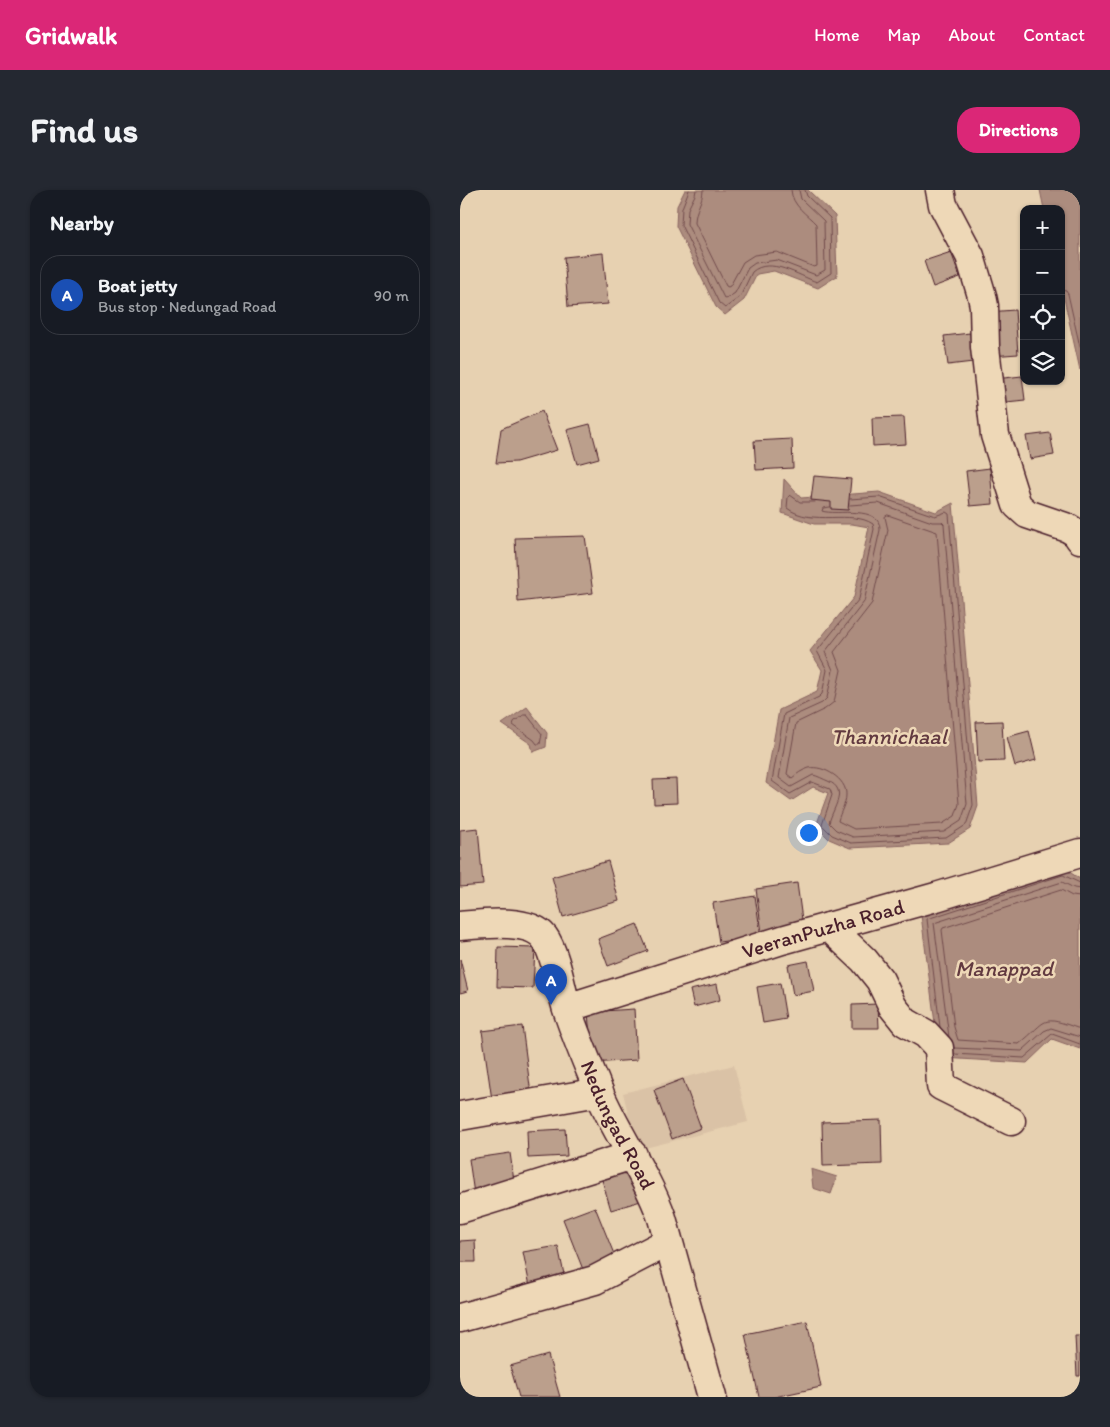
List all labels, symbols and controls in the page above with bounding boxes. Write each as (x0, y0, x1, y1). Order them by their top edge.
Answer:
text: Gridwalk (25, 21, 117, 50)
text: Home (814, 24, 860, 46)
text: Map (888, 24, 921, 46)
text: About (949, 24, 995, 46)
text: Contact (1023, 24, 1085, 46)
button: Directions (957, 107, 1080, 153)
text: Find us (30, 109, 138, 151)
map controls (1020, 205, 1065, 385)
button: + (1020, 205, 1065, 250)
text: Nearby (50, 210, 114, 235)
button: − (1020, 250, 1065, 295)
text: Boat jetty (98, 274, 177, 297)
text: A (62, 286, 72, 305)
text: 90 m (374, 286, 409, 305)
button: locate (1020, 295, 1065, 340)
text: Bus stop · Nedungad Road (98, 297, 276, 316)
button: layers (1020, 340, 1065, 385)
water label: Thannichaal (831, 723, 949, 750)
your location (796, 820, 822, 846)
street label: VeeranPuzha Road (739, 894, 907, 964)
water label: Manappad (955, 955, 1055, 982)
pin: A (535, 964, 567, 1005)
street label: Nedungad Road (576, 1057, 661, 1193)

